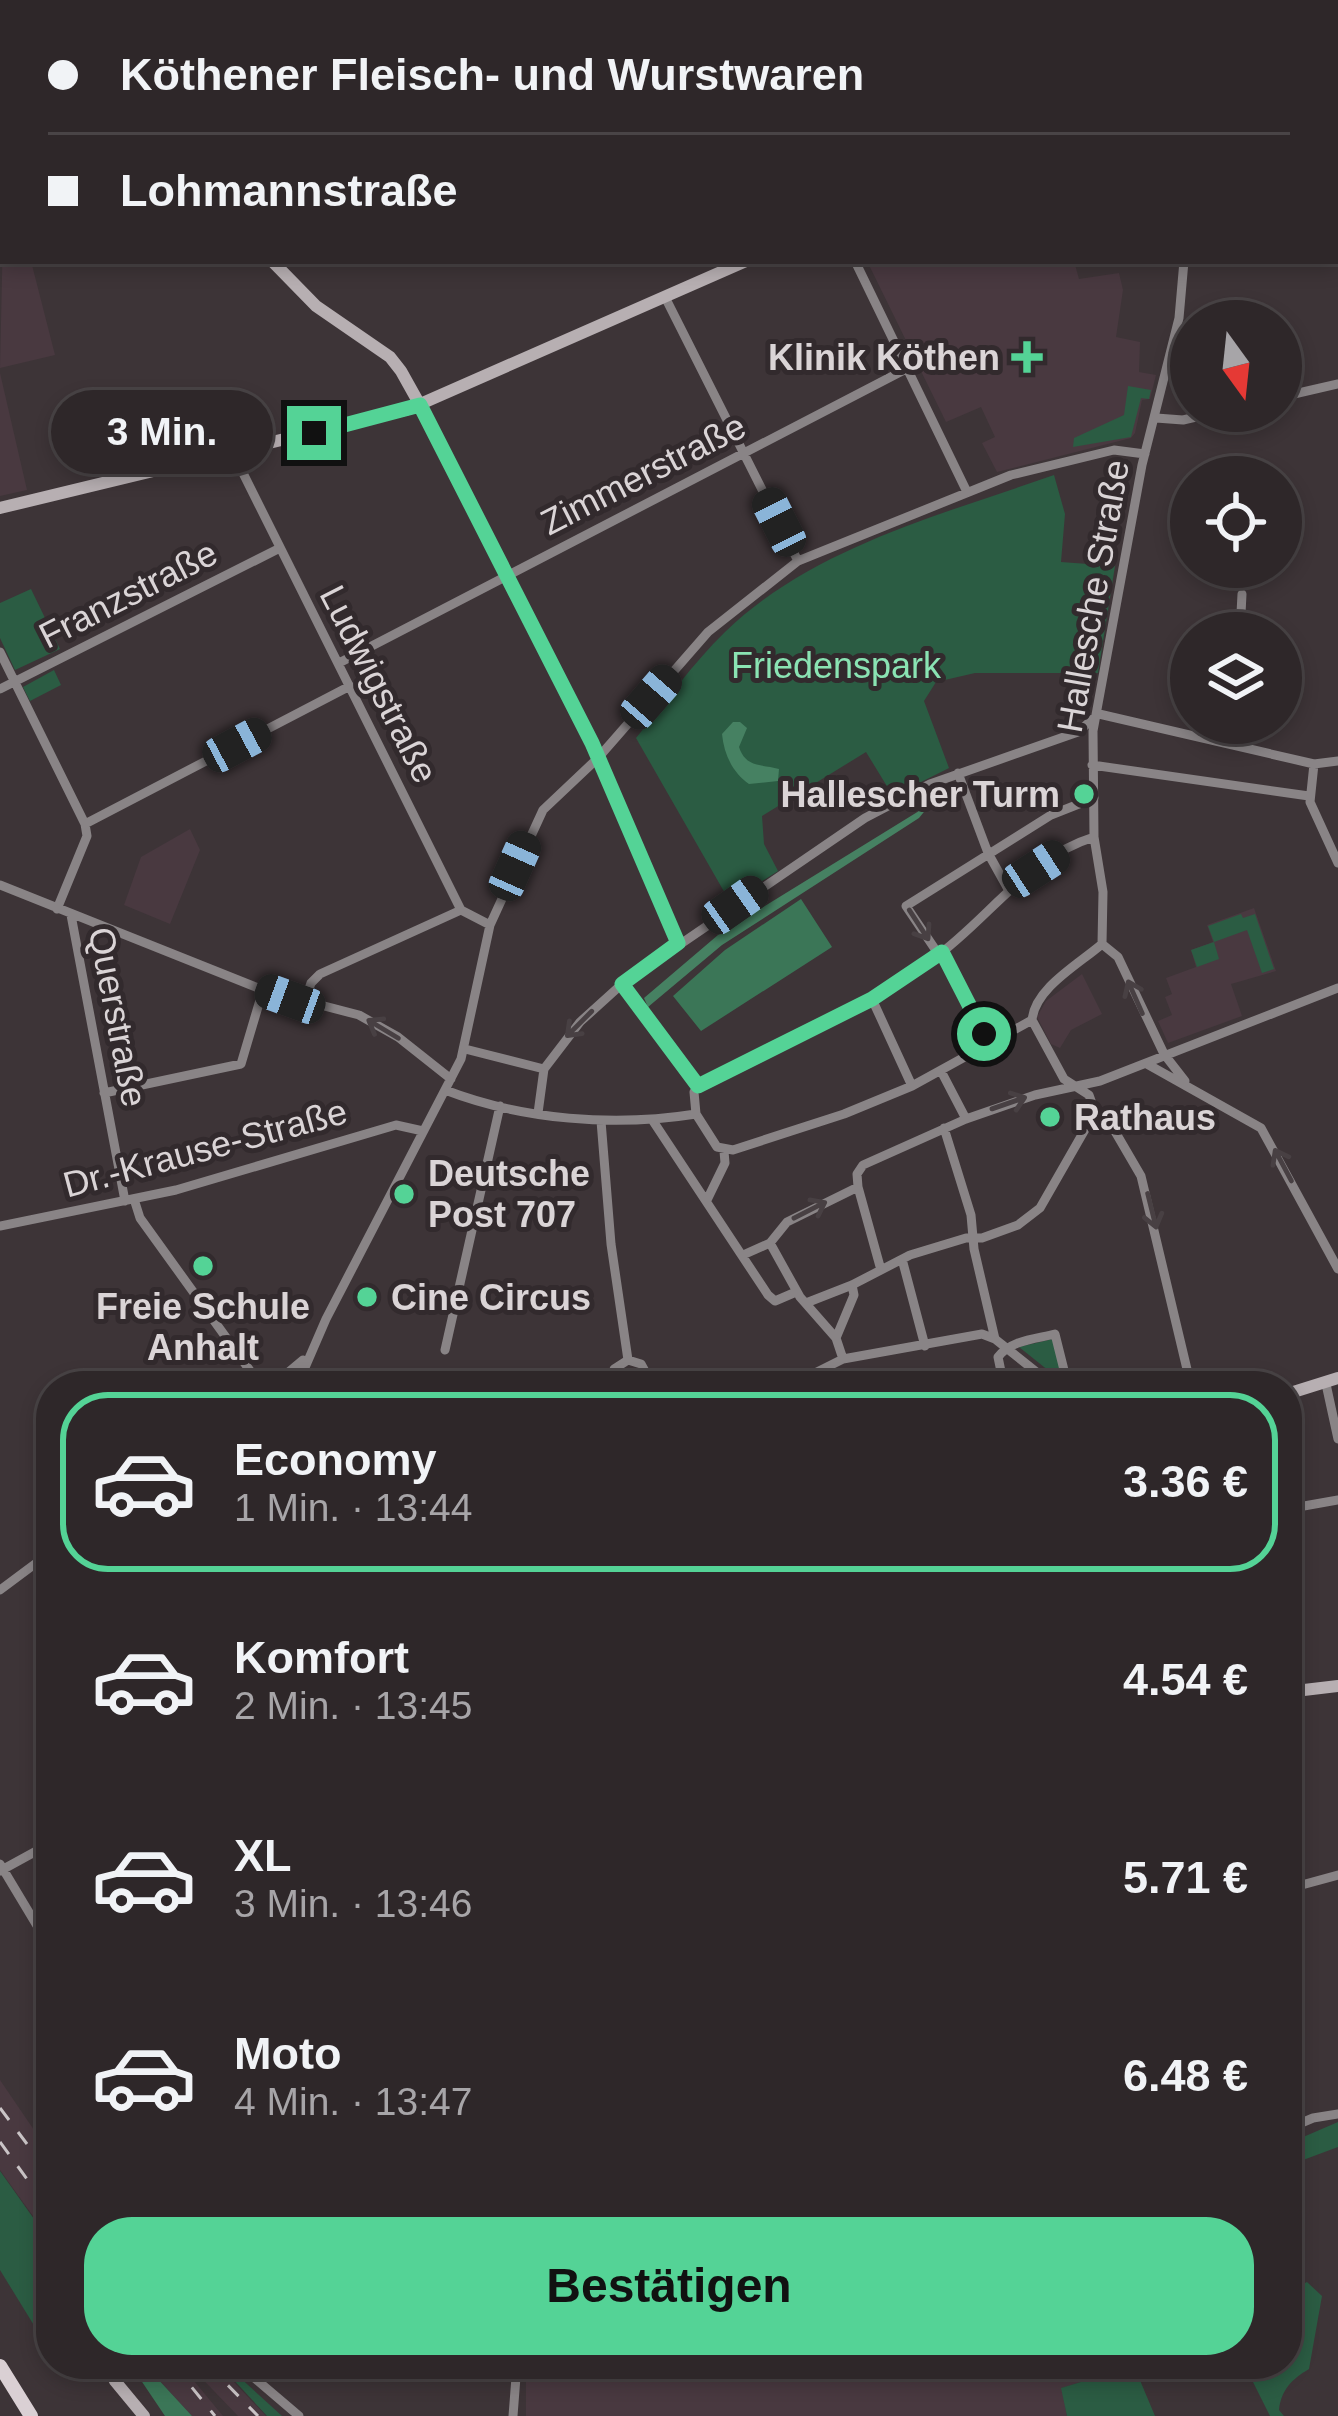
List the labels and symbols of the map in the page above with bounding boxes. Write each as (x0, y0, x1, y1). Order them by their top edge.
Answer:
north arrow (1170, 300, 1302, 432)
place label: Klinik Köthen (768, 337, 1000, 378)
marker: Klinik Köthen (1011, 341, 1043, 373)
callout: 3 Min. (50, 391, 272, 475)
street label: Zimmerstraße (534, 405, 752, 543)
route end (287, 406, 341, 460)
street label: Hallesche Straße (1049, 456, 1137, 736)
car (747, 482, 811, 562)
street label: Franzstraße (32, 532, 224, 656)
street label: Ludwigstraße (312, 578, 446, 790)
park label: Friedenspark (731, 645, 942, 686)
car (614, 658, 688, 736)
car (197, 712, 277, 778)
place label: Hallescher Turm (781, 774, 1060, 815)
marker: Hallescher Turm (1071, 781, 1097, 807)
car (484, 826, 546, 906)
car (996, 834, 1076, 904)
car (695, 870, 775, 940)
one-way arrow (906, 907, 931, 941)
street label: Querstraße (81, 924, 155, 1110)
car (250, 970, 330, 1028)
one-way arrow (1123, 980, 1145, 1016)
route start (957, 1007, 1011, 1061)
one-way arrow (565, 1009, 594, 1038)
one-way arrow (367, 1017, 401, 1041)
street label: Dr.-Krause-Straße (59, 1090, 351, 1206)
one-way arrow (989, 1091, 1027, 1113)
place label: Rathaus (1074, 1097, 1216, 1138)
marker: Rathaus (1037, 1104, 1063, 1130)
one-way arrow (1271, 1149, 1294, 1184)
place label: Deutsche Post 707 (428, 1153, 590, 1235)
marker: Deutsche Post 707 (391, 1181, 417, 1207)
one-way arrow (1142, 1192, 1164, 1230)
one-way arrow (792, 1197, 827, 1220)
marker: Freie Schule Anhalt (190, 1253, 216, 1279)
place label: Cine Circus (391, 1277, 591, 1318)
marker: Cine Circus (354, 1284, 380, 1310)
place label: Freie Schule Anhalt (96, 1286, 310, 1368)

